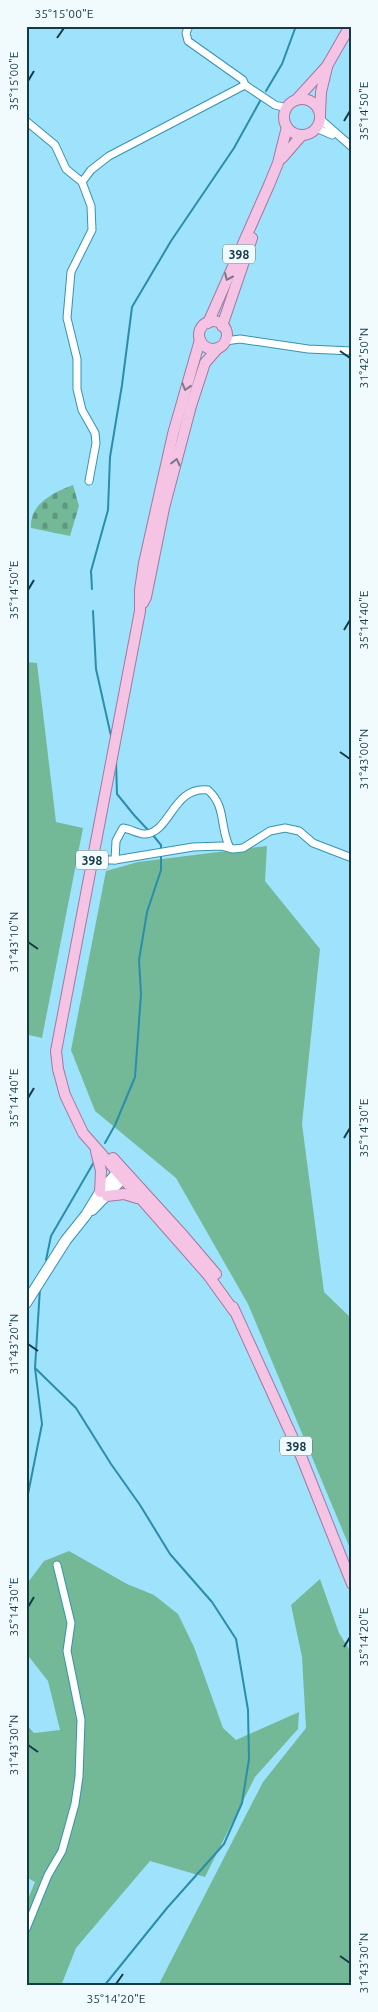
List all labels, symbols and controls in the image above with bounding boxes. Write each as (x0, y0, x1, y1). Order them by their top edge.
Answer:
text: 35°15'00"E (35, 7, 94, 20)
text: 35°15'00"E (7, 51, 20, 110)
text: 35°14'50"E (357, 81, 370, 140)
road number: 398 (223, 244, 255, 264)
one-way arrow (224, 272, 234, 281)
text: 31°42'50"N (357, 328, 370, 388)
one-way arrow (182, 383, 192, 391)
one-way arrow (170, 458, 181, 467)
text: 35°14'50"E (7, 560, 20, 619)
text: 35°14'40"E (357, 590, 370, 649)
text: 31°43'00"N (357, 729, 370, 789)
road number: 398 (76, 850, 108, 870)
text: 31°43'10"N (7, 912, 20, 972)
text: 35°14'40"E (7, 1068, 20, 1127)
text: 35°14'30"E (357, 1098, 370, 1157)
text: 31°43'20"N (7, 1314, 20, 1374)
road number: 398 (280, 1436, 312, 1455)
text: 35°14'30"E (7, 1577, 20, 1636)
text: 35°14'20"E (357, 1607, 370, 1666)
text: 31°43'30"N (7, 1715, 20, 1775)
text: 31°43'30"N (357, 1933, 370, 1993)
text: 35°14'20"E (87, 1992, 146, 2005)

